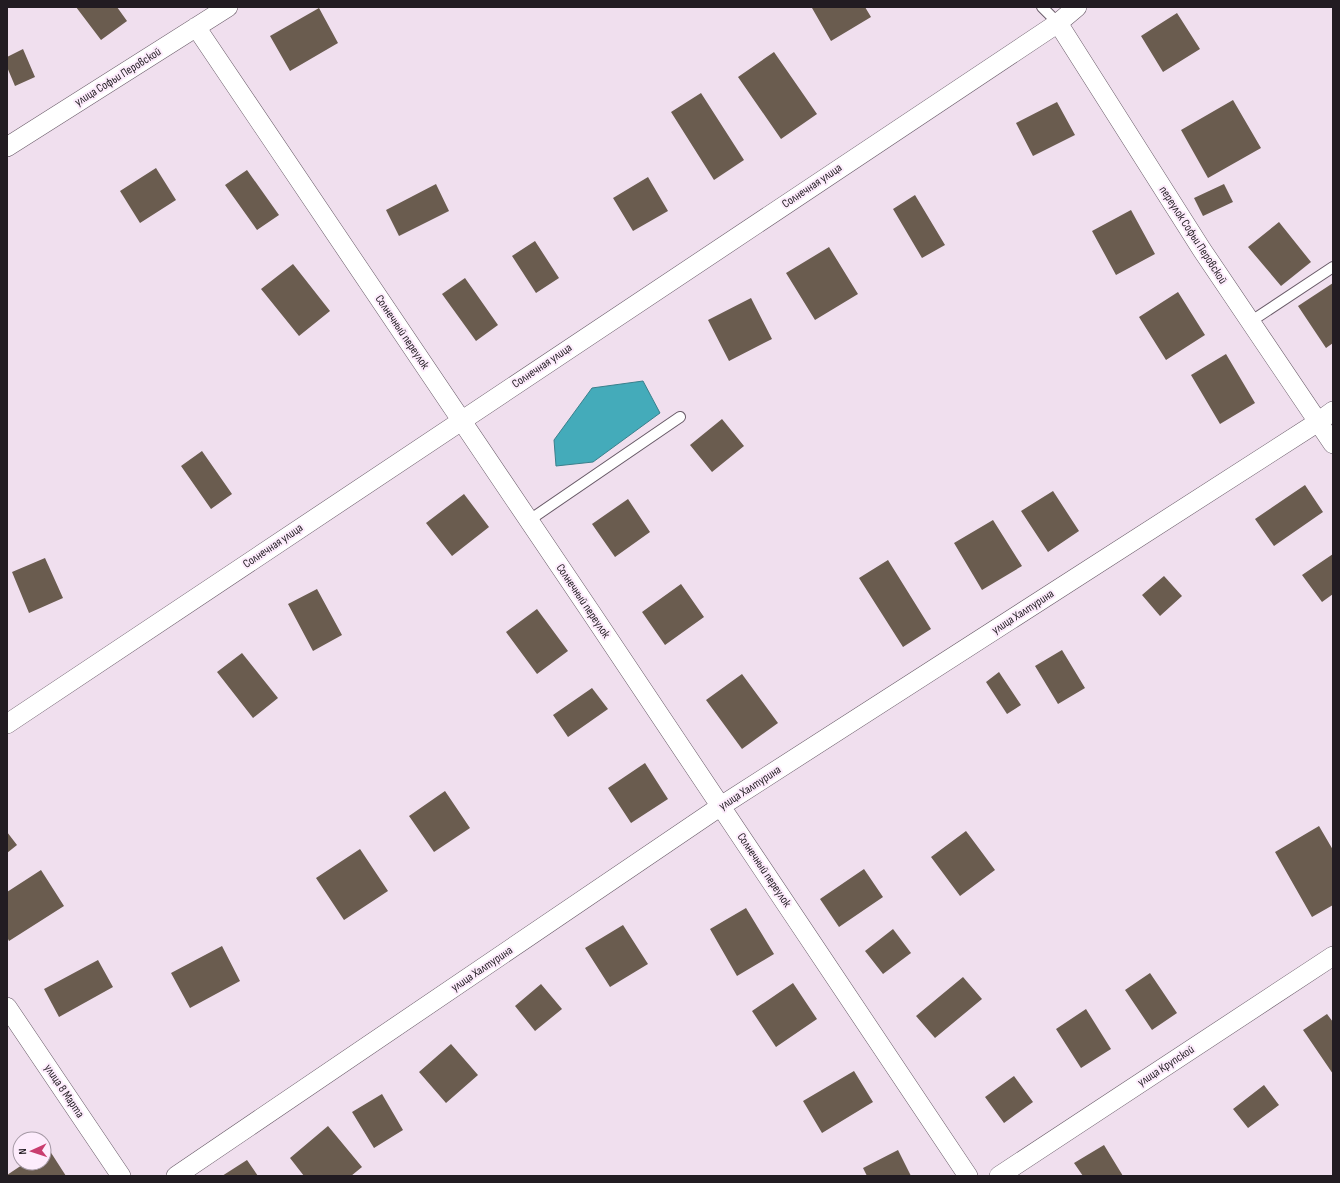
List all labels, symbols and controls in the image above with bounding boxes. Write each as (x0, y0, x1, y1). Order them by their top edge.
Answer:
street label: улица Софьи Перовской (72, 44, 164, 110)
street label: Солнечная улица (779, 160, 845, 212)
street label: переулок Софьи Перовской (1156, 183, 1230, 287)
street label: Солнечный переулок (372, 292, 433, 372)
street label: Солнечная улица (509, 340, 575, 392)
street label: Солнечная улица (240, 520, 306, 572)
street label: Солнечный переулок (553, 561, 614, 641)
street label: улица Халтурина (989, 586, 1057, 638)
street label: улица Халтурина (716, 762, 784, 814)
street label: Солнечный переулок (734, 830, 795, 910)
street label: улица Халтурина (448, 943, 516, 995)
street label: улица Крупской (1135, 1042, 1197, 1090)
street label: улица 8 Марта (41, 1061, 88, 1121)
north arrow (12, 1131, 52, 1171)
text: N (16, 1148, 29, 1155)

